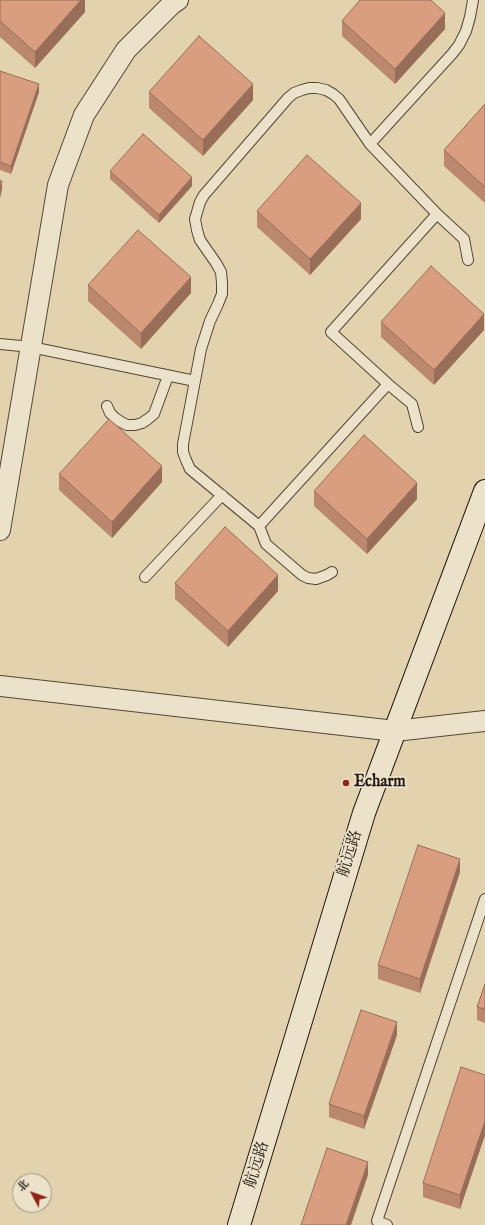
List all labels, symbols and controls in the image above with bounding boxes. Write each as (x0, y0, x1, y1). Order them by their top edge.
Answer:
place label: Echarm (354, 773, 406, 793)
marker: Echarm (341, 778, 351, 788)
street label: 航远路 (335, 828, 367, 880)
street label: 航远路 (242, 1139, 274, 1191)
north arrow (12, 1173, 52, 1213)
text: 北 (15, 1177, 33, 1195)

